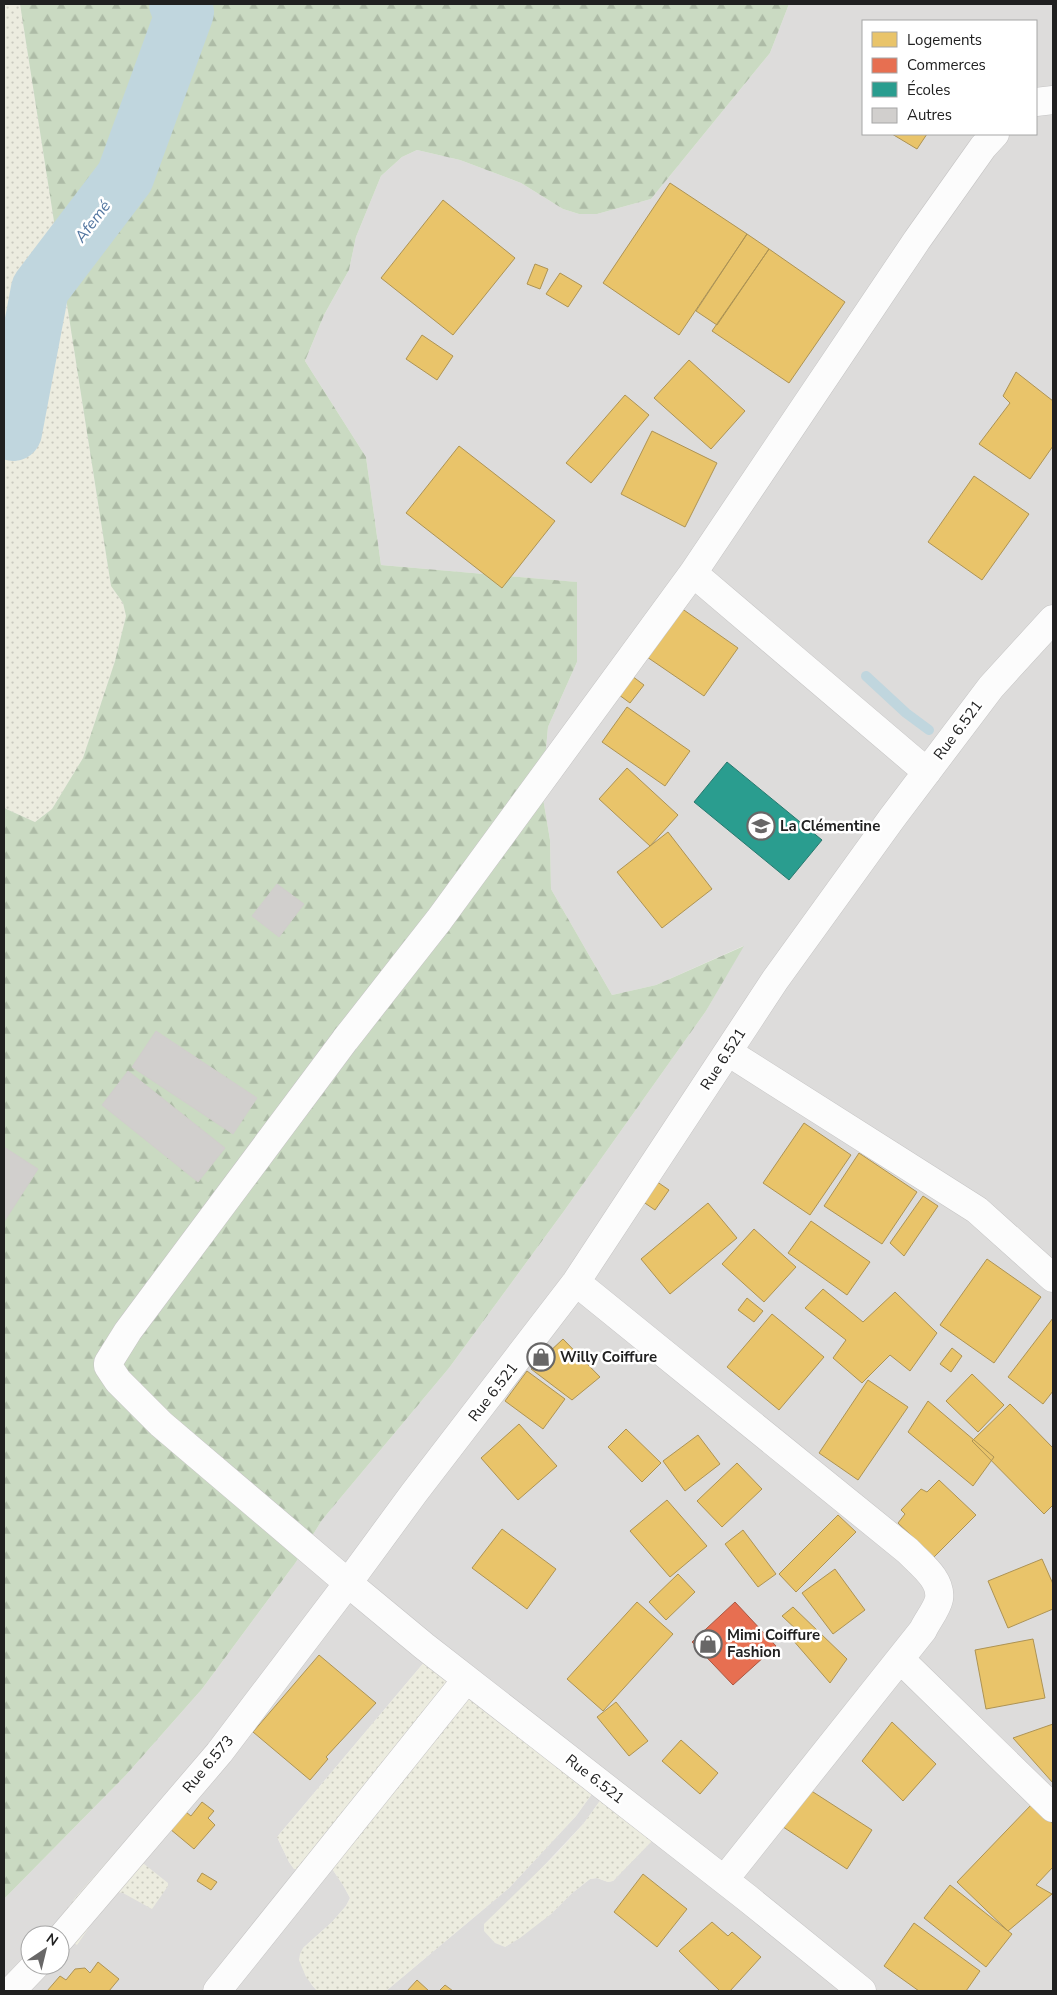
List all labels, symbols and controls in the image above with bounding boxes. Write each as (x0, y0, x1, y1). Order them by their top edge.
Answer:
legend (862, 20, 1037, 135)
text: Logements (907, 30, 982, 50)
text: Commerces (907, 55, 986, 75)
text: Écoles (907, 80, 950, 100)
text: Autres (907, 105, 952, 125)
water label: Afemé (69, 196, 116, 248)
street label: Rue 6.521 (929, 696, 987, 764)
school or university icon: La Clémentine (746, 811, 776, 841)
place label: La Clémentine (780, 816, 880, 836)
street label: Rue 6.521 (696, 1024, 750, 1094)
shop icon: Willy Coiffure (526, 1342, 556, 1372)
place label: Willy Coiffure (560, 1347, 657, 1367)
street label: Rue 6.521 (464, 1358, 522, 1426)
place label: Mimi Coiffure Fashion (727, 1625, 820, 1662)
shop icon: Mimi Coiffure Fashion (693, 1629, 723, 1659)
street label: Rue 6.573 (178, 1731, 238, 1797)
street label: Rue 6.521 (561, 1750, 629, 1808)
north arrow (20, 1925, 70, 1975)
text: N (42, 1929, 62, 1951)

